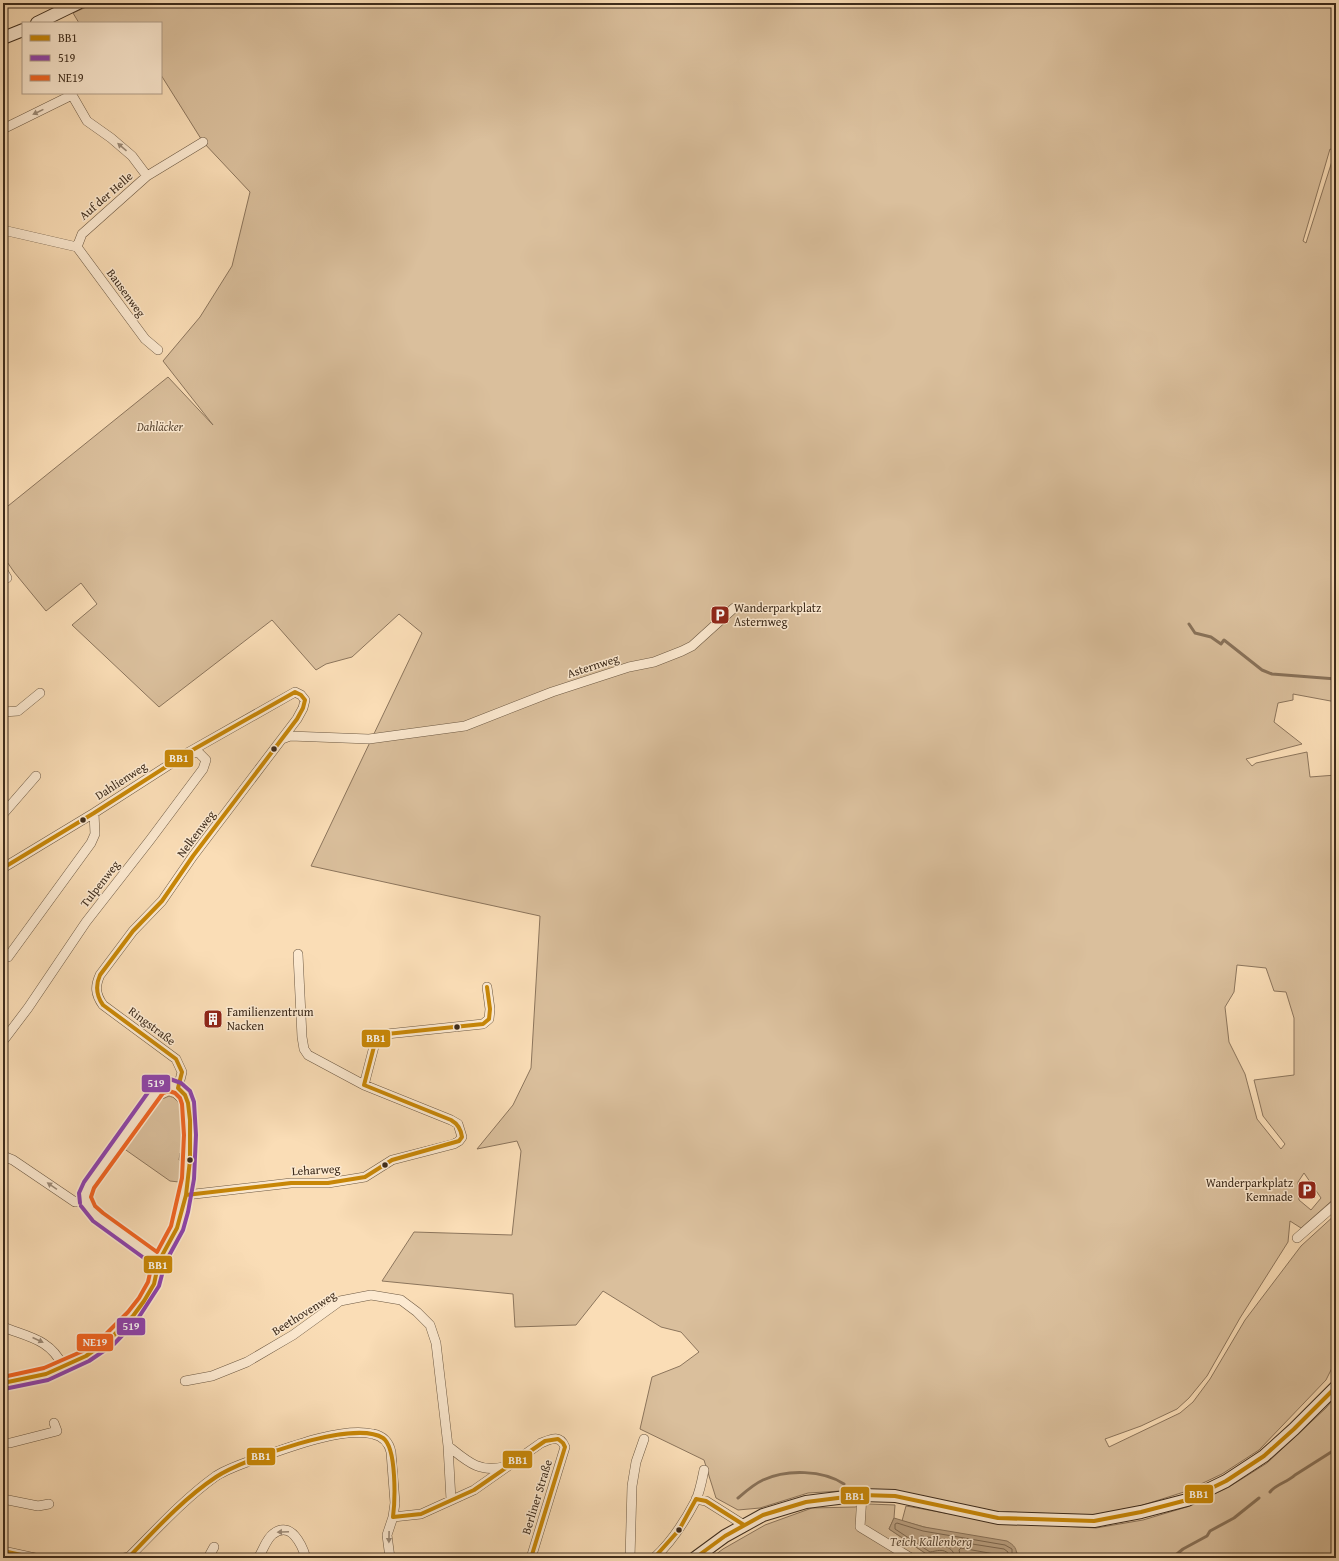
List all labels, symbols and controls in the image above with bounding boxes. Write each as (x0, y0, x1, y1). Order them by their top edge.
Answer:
legend (22, 22, 162, 94)
text: BB1 (58, 29, 78, 46)
text: 519 (58, 49, 76, 66)
text: NE19 (58, 69, 84, 86)
one-way arrow (32, 109, 43, 116)
one-way arrow (116, 143, 127, 152)
street label: Auf der Helle (75, 167, 136, 224)
street label: Bausenweg (103, 265, 150, 320)
park label: Dahläcker (136, 418, 184, 435)
place label: Wanderparkplatz Asternweg (734, 599, 821, 630)
parking icon: Wanderparkplatz Asternweg (709, 604, 731, 626)
street label: Asternweg (565, 649, 621, 682)
unlabelled marker (269, 744, 279, 754)
line badge: BB1 (164, 749, 194, 768)
text: BB1 (169, 750, 189, 766)
street label: Dahlienweg (91, 757, 150, 804)
street label: Nelkenweg (172, 807, 219, 861)
unlabelled marker (78, 815, 88, 825)
street label: Tulpenweg (76, 857, 123, 911)
street label: Ringstraße (125, 1002, 180, 1049)
place label: Familienzentrum Nacken (227, 1003, 314, 1034)
building icon: Familienzentrum Nacken (202, 1008, 224, 1030)
unlabelled marker (452, 1022, 462, 1032)
line badge: BB1 (361, 1029, 391, 1048)
text: BB1 (366, 1030, 386, 1046)
line badge: 519 (141, 1074, 171, 1093)
text: 519 (147, 1075, 165, 1091)
unlabelled marker (185, 1155, 195, 1165)
street label: Leharweg (291, 1160, 341, 1179)
unlabelled marker (380, 1160, 390, 1170)
place label: Wanderparkplatz Kemnade (1206, 1174, 1293, 1205)
parking icon: Wanderparkplatz Kemnade (1296, 1179, 1318, 1201)
one-way arrow (46, 1182, 57, 1190)
line badge: BB1 (143, 1255, 173, 1274)
text: BB1 (148, 1257, 168, 1273)
street label: Beethovenweg (268, 1286, 339, 1339)
line badge: 519 (116, 1317, 146, 1336)
text: 519 (122, 1318, 140, 1334)
line badge: NE19 (76, 1333, 114, 1352)
text: NE19 (83, 1334, 108, 1350)
one-way arrow (32, 1337, 43, 1343)
line badge: BB1 (246, 1447, 276, 1466)
text: BB1 (251, 1448, 271, 1464)
line badge: BB1 (502, 1450, 533, 1469)
text: BB1 (508, 1452, 528, 1468)
street label: Berliner Straße (517, 1457, 556, 1536)
line badge: BB1 (1184, 1484, 1214, 1504)
line badge: BB1 (840, 1486, 870, 1505)
text: BB1 (1189, 1486, 1209, 1502)
text: BB1 (845, 1488, 865, 1504)
unlabelled marker (674, 1525, 684, 1535)
one-way arrow (276, 1529, 289, 1535)
one-way arrow (385, 1531, 392, 1544)
water label: Teich Kallenberg (890, 1532, 972, 1551)

